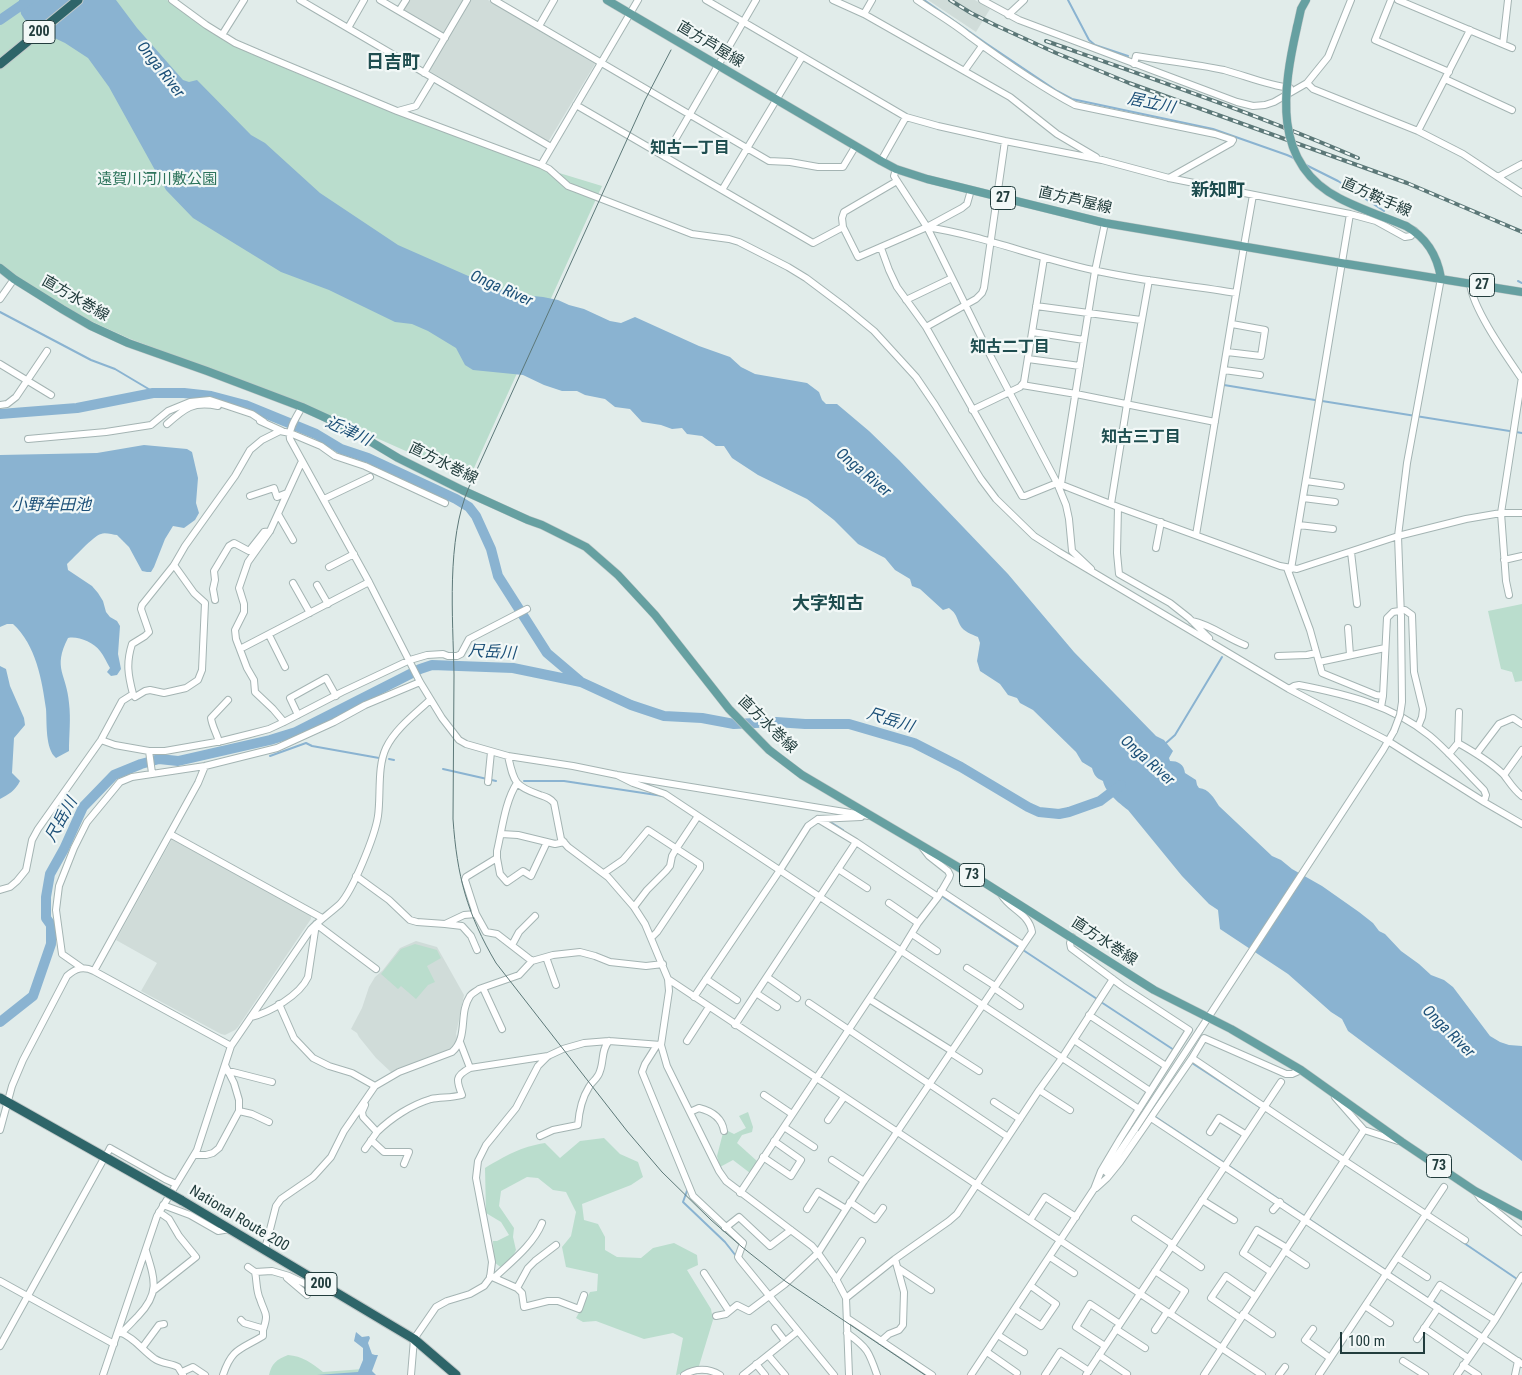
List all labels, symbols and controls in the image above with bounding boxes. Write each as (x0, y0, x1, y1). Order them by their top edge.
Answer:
street label: 直方芦屋線 (673, 18, 747, 72)
road number: 200 (23, 21, 55, 44)
water label: Onga River (132, 38, 188, 102)
district label: 日吉町 (366, 52, 420, 74)
water label: 居立川 (1126, 90, 1176, 118)
district label: 知古一丁目 (650, 139, 730, 159)
park label: 遠賀川河川敷公園 (97, 171, 217, 189)
street label: 直方鞍手線 (1338, 175, 1414, 221)
district label: 新知町 (1191, 180, 1245, 202)
street label: 直方芦屋線 (1036, 184, 1114, 218)
road number: 27 (990, 187, 1016, 210)
water label: Onga River (467, 267, 535, 311)
street label: 直方水巻線 (38, 272, 112, 326)
road number: 27 (1470, 274, 1494, 296)
district label: 知古二丁目 (970, 338, 1050, 358)
water label: 近津川 (322, 413, 374, 451)
district label: 知古三丁目 (1101, 428, 1181, 448)
street label: 直方水巻線 (405, 439, 481, 489)
water label: Onga River (832, 444, 894, 502)
water label: 小野牟田池 (11, 496, 91, 516)
district label: 大字知古 (792, 593, 864, 615)
water label: 尺岳川 (468, 642, 516, 664)
street label: 直方水巻線 (734, 692, 800, 758)
water label: 尺岳川 (864, 705, 916, 737)
water label: Onga River (1116, 732, 1178, 790)
water label: 尺岳川 (42, 794, 82, 846)
road number: 73 (960, 864, 984, 886)
street label: 直方水巻線 (1068, 914, 1140, 970)
water label: Onga River (1418, 1002, 1478, 1062)
road number: 73 (1426, 1154, 1452, 1178)
street label: National Route 200 (186, 1182, 292, 1256)
road number: 200 (305, 1272, 337, 1296)
scale bar (1342, 1322, 1427, 1354)
text: 100 m (1348, 1332, 1385, 1350)

